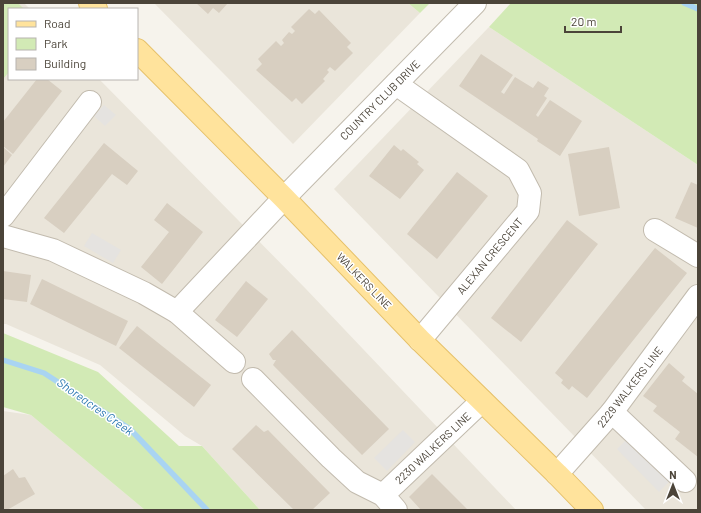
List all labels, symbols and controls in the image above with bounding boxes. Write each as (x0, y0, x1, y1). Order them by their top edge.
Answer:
legend (8, 8, 138, 80)
scale bar (565, 8, 621, 34)
text: 20 m (571, 14, 597, 28)
text: Road (44, 16, 71, 30)
text: Park (44, 36, 68, 50)
text: Building (44, 56, 86, 70)
street label: COUNTRY CLUB DRIVE (337, 57, 423, 142)
street label: ALEXAN CRESCENT (454, 215, 525, 297)
street label: WALKERS LINE (334, 250, 395, 312)
street label: 2229 WALKERS LINE (594, 343, 665, 430)
water label: Shoreacres Creek (55, 375, 137, 438)
street label: 2230 WALKERS LINE (392, 409, 474, 486)
north arrow (653, 465, 693, 505)
text: N (669, 468, 677, 481)

